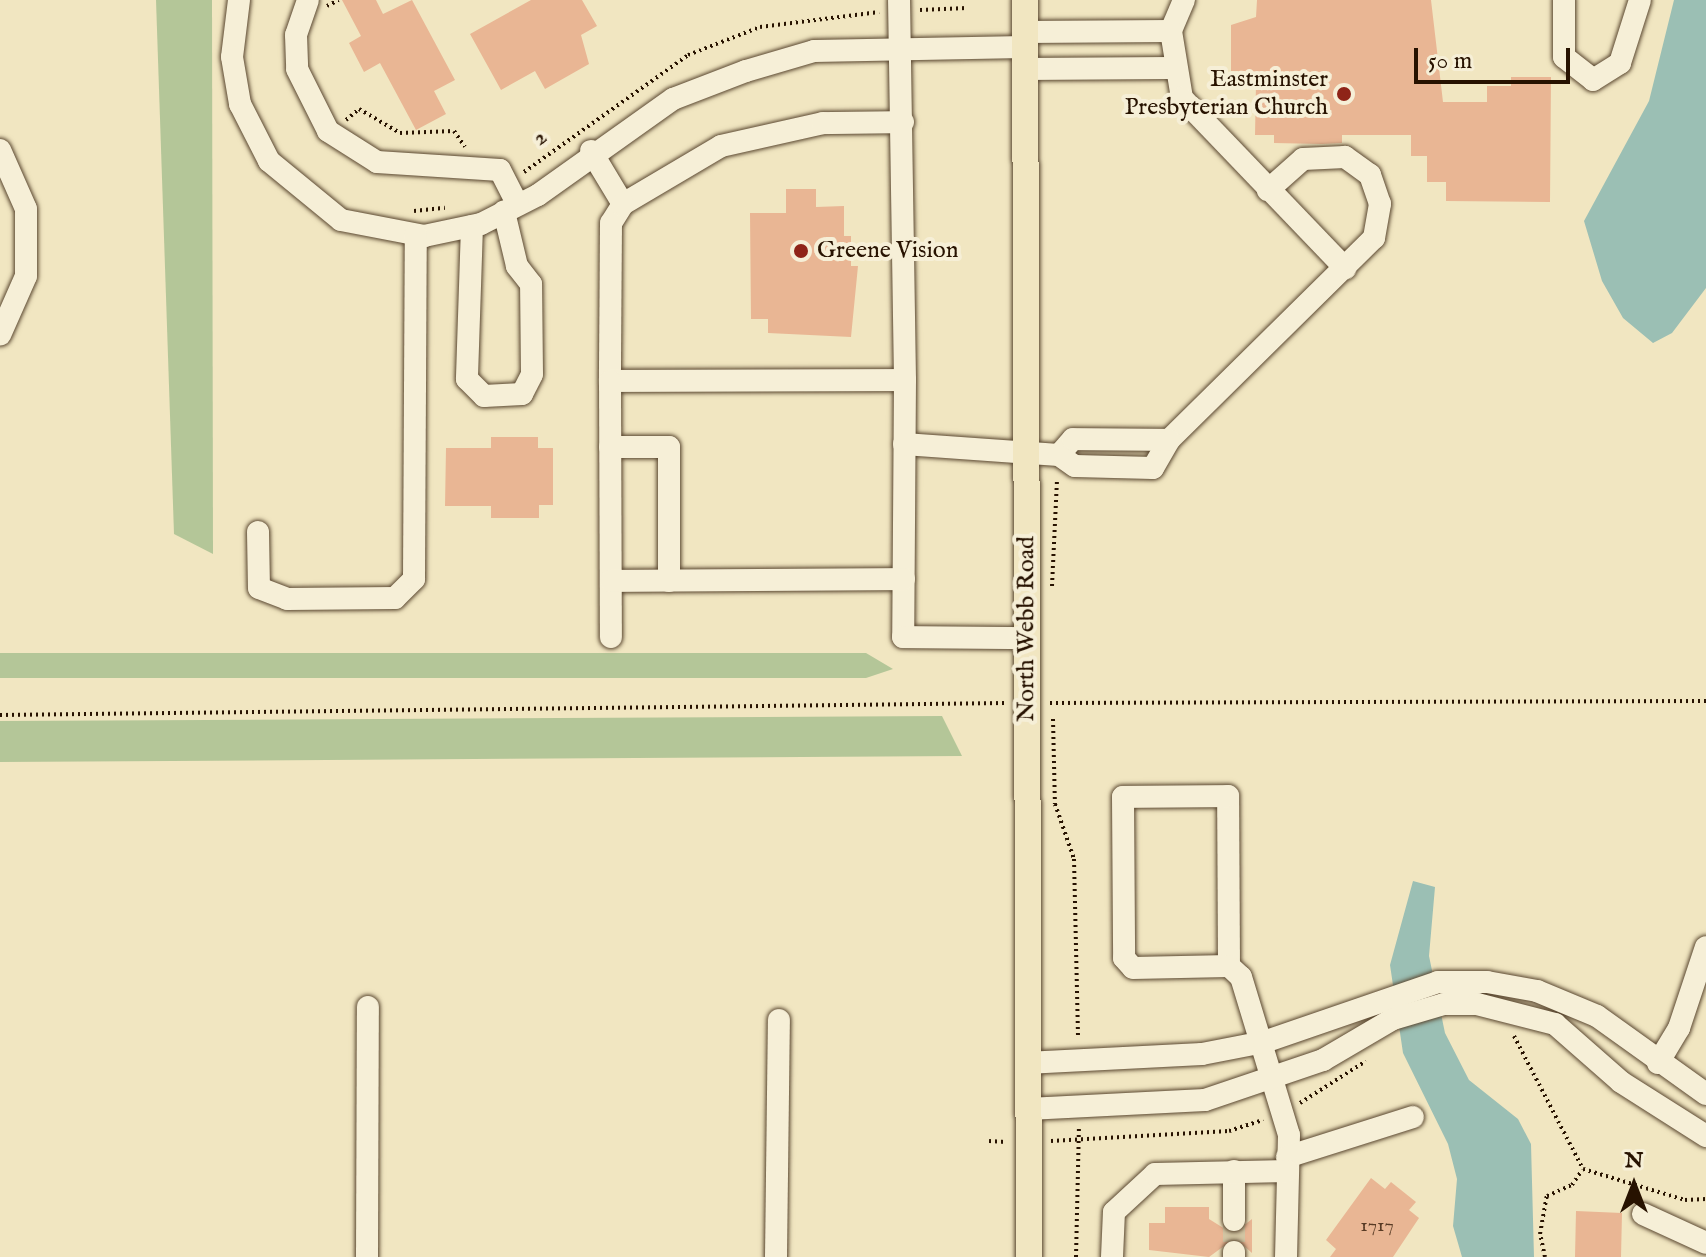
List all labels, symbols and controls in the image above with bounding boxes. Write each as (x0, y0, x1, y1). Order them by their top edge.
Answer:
scale bar (1418, 32, 1574, 82)
text: 50 m (1428, 46, 1472, 77)
place label: Eastminster Presbyterian Church (1124, 66, 1328, 122)
marker: Eastminster Presbyterian Church (1335, 85, 1353, 103)
street label: 2 (527, 123, 553, 153)
place label: Greene Vision (817, 237, 958, 265)
marker: Greene Vision (792, 242, 810, 260)
street label: North Webb Road (1013, 536, 1041, 722)
north arrow (1594, 1145, 1674, 1225)
text: N (1624, 1147, 1644, 1175)
house number: 1717 (1360, 1213, 1394, 1237)

